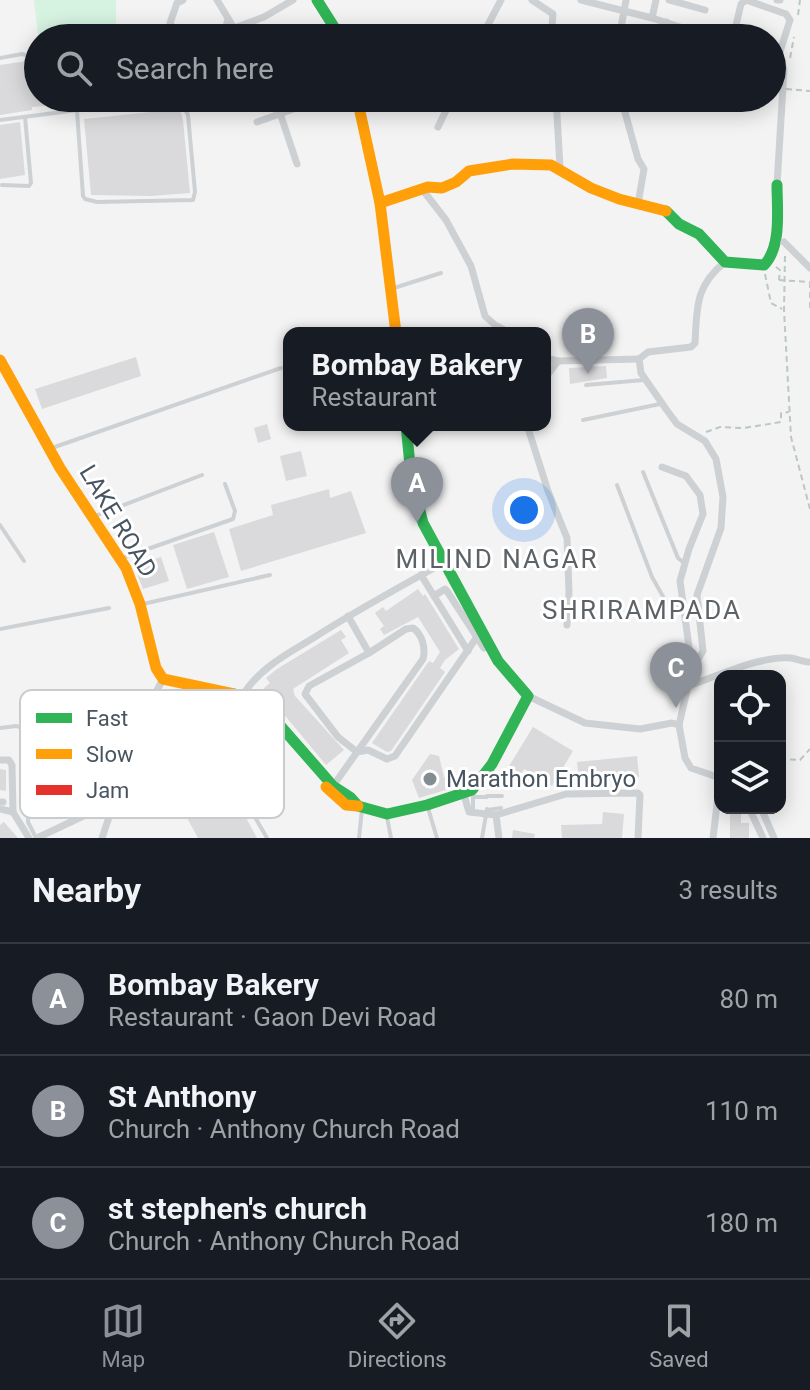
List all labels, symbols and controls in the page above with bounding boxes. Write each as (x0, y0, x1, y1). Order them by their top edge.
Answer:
search box (24, 24, 786, 112)
icon: search (52, 46, 96, 90)
text: Search here (116, 51, 274, 86)
pin: B (562, 308, 614, 374)
popup (283, 327, 551, 431)
text: Bombay Bakery (312, 347, 522, 382)
text: Restaurant (312, 382, 437, 412)
pin: A (391, 457, 443, 523)
street label: LAKE ROAD (74, 460, 162, 582)
your location (504, 490, 544, 530)
district label: MILIND NAGAR (395, 544, 599, 574)
district label: SHRIRAMPADA (542, 595, 742, 625)
pin: C (650, 642, 702, 708)
map controls (714, 670, 786, 814)
button: locate (714, 670, 786, 742)
legend (20, 690, 284, 818)
text: Fast (86, 706, 128, 731)
text: Slow (86, 742, 134, 767)
button: layers (714, 742, 786, 814)
place label: Marathon Embryo (446, 765, 636, 793)
marker: Marathon Embryo (421, 770, 439, 788)
text: Jam (86, 778, 129, 803)
text: Nearby (32, 870, 141, 910)
text: 3 results (679, 875, 778, 905)
text: Bombay Bakery (108, 967, 319, 1002)
text: A (49, 984, 67, 1014)
text: 80 m (720, 984, 778, 1014)
text: Restaurant · Gaon Devi Road (108, 1002, 436, 1032)
text: St Anthony (108, 1079, 256, 1114)
text: B (50, 1096, 66, 1126)
text: 110 m (705, 1096, 778, 1126)
text: Church · Anthony Church Road (108, 1114, 460, 1144)
text: st stephen's church (108, 1191, 367, 1226)
text: C (49, 1208, 67, 1238)
text: 180 m (705, 1208, 778, 1238)
text: Church · Anthony Church Road (108, 1226, 460, 1256)
tab: Map (101, 1299, 145, 1372)
tab: Directions (348, 1299, 447, 1372)
tab: Saved (649, 1299, 709, 1372)

